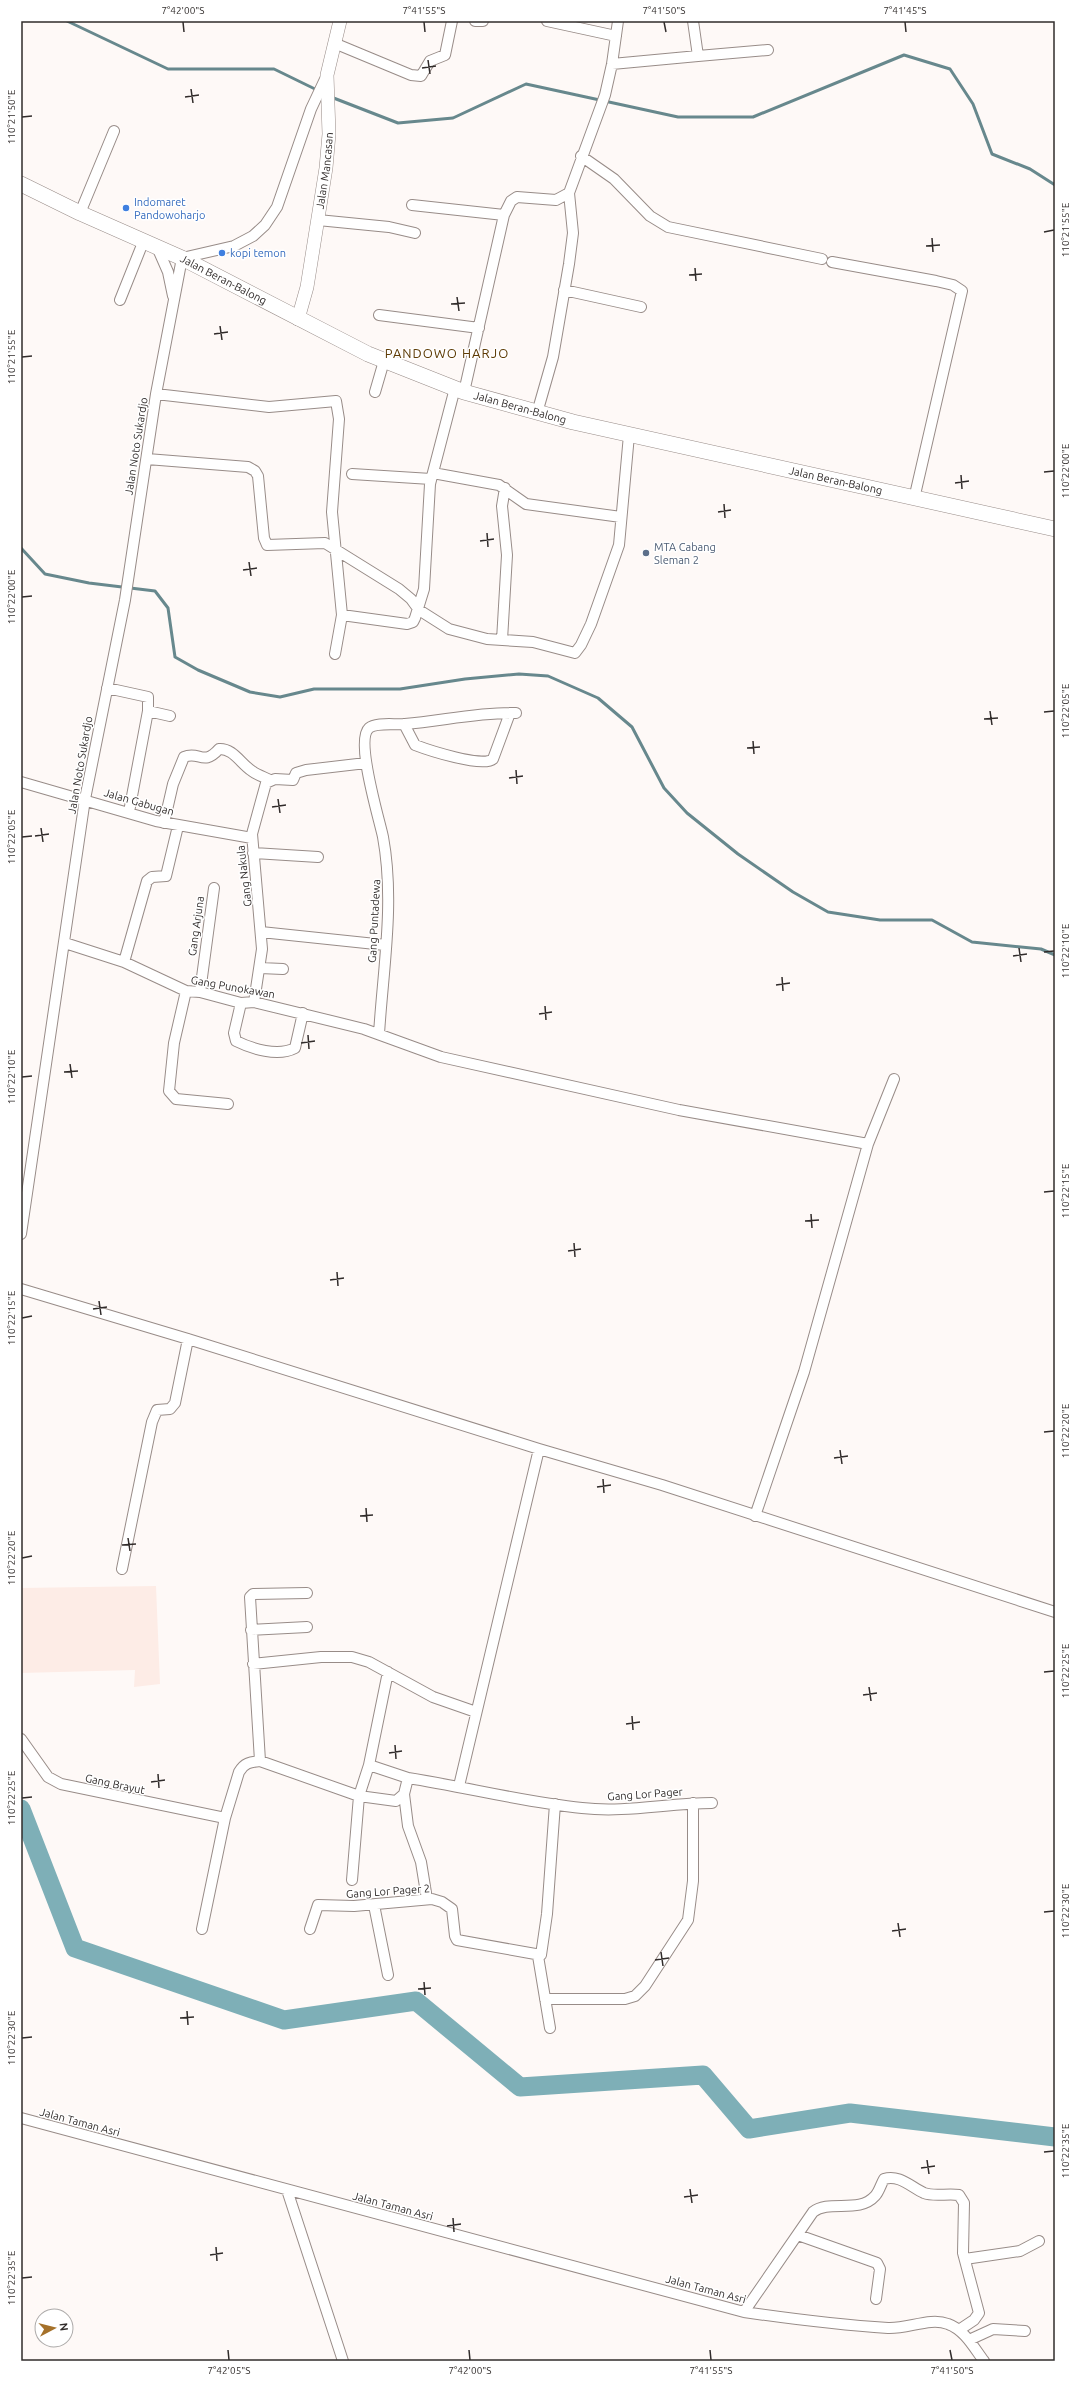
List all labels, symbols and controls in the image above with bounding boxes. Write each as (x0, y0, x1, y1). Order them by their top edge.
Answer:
text: 7°42'00"S (161, 5, 205, 16)
text: 7°41'55"S (402, 5, 446, 16)
text: 7°41'50"S (642, 5, 686, 16)
text: 7°41'45"S (883, 5, 927, 16)
text: 110°21'50"E (6, 89, 17, 144)
street label: Jalan Mancasan (314, 132, 335, 210)
place label: Indomaret Pandowoharjo (134, 196, 205, 221)
text: 110°21'55"E (1060, 202, 1071, 257)
marker: Indomaret Pandowoharjo (121, 203, 131, 213)
place label: kopi temon (230, 247, 286, 259)
marker: kopi temon (217, 248, 227, 258)
street label: Jalan Beran-Balong (178, 252, 269, 307)
text: 110°21'55"E (6, 329, 17, 384)
district label: PANDOWO HARJO (385, 346, 509, 360)
street label: Jalan Beran-Balong (473, 389, 568, 426)
street label: Jalan Noto Sukardjo (122, 396, 150, 496)
text: 110°22'00"E (1060, 443, 1071, 498)
street label: Jalan Beran-Balong (788, 464, 884, 497)
place label: MTA Cabang Sleman 2 (654, 541, 716, 566)
marker: MTA Cabang Sleman 2 (641, 548, 651, 558)
text: 110°22'00"E (6, 569, 17, 624)
text: 110°22'05"E (1060, 683, 1071, 738)
street label: Jalan Noto Sukardjo (66, 715, 94, 815)
street label: Jalan Gabugan (103, 786, 175, 818)
text: 110°22'05"E (6, 809, 17, 864)
street label: Gang Nakula (234, 845, 254, 907)
street label: Gang Puntadewa (366, 879, 382, 963)
street label: Gang Arjuna (186, 895, 206, 957)
text: 110°22'10"E (1060, 923, 1071, 978)
street label: Gang Punokawan (190, 974, 276, 1000)
text: 110°22'10"E (6, 1049, 17, 1104)
text: 110°22'15"E (1060, 1163, 1071, 1218)
text: 110°22'15"E (6, 1290, 17, 1345)
text: 110°22'20"E (1060, 1403, 1071, 1458)
text: 110°22'20"E (6, 1530, 17, 1585)
text: 110°22'25"E (1060, 1643, 1071, 1698)
text: 110°22'25"E (6, 1770, 17, 1825)
street label: Gang Brayut (84, 1772, 147, 1796)
street label: Gang Lor Pager (607, 1785, 684, 1803)
street label: Gang Lor Pager 2 (346, 1882, 430, 1900)
text: 110°22'30"E (1060, 1883, 1071, 1938)
text: 110°22'30"E (6, 2010, 17, 2065)
street label: Jalan Taman Asri (39, 2106, 121, 2138)
text: 110°22'35"E (1060, 2123, 1071, 2178)
street label: Jalan Taman Asri (352, 2190, 434, 2222)
text: 110°22'35"E (6, 2250, 17, 2305)
street label: Jalan Taman Asri (665, 2273, 747, 2305)
north arrow (34, 2308, 74, 2348)
text: N (57, 2322, 70, 2332)
text: 7°42'05"S (207, 2365, 251, 2376)
text: 7°42'00"S (448, 2365, 492, 2376)
text: 7°41'55"S (689, 2365, 733, 2376)
text: 7°41'50"S (930, 2365, 974, 2376)

